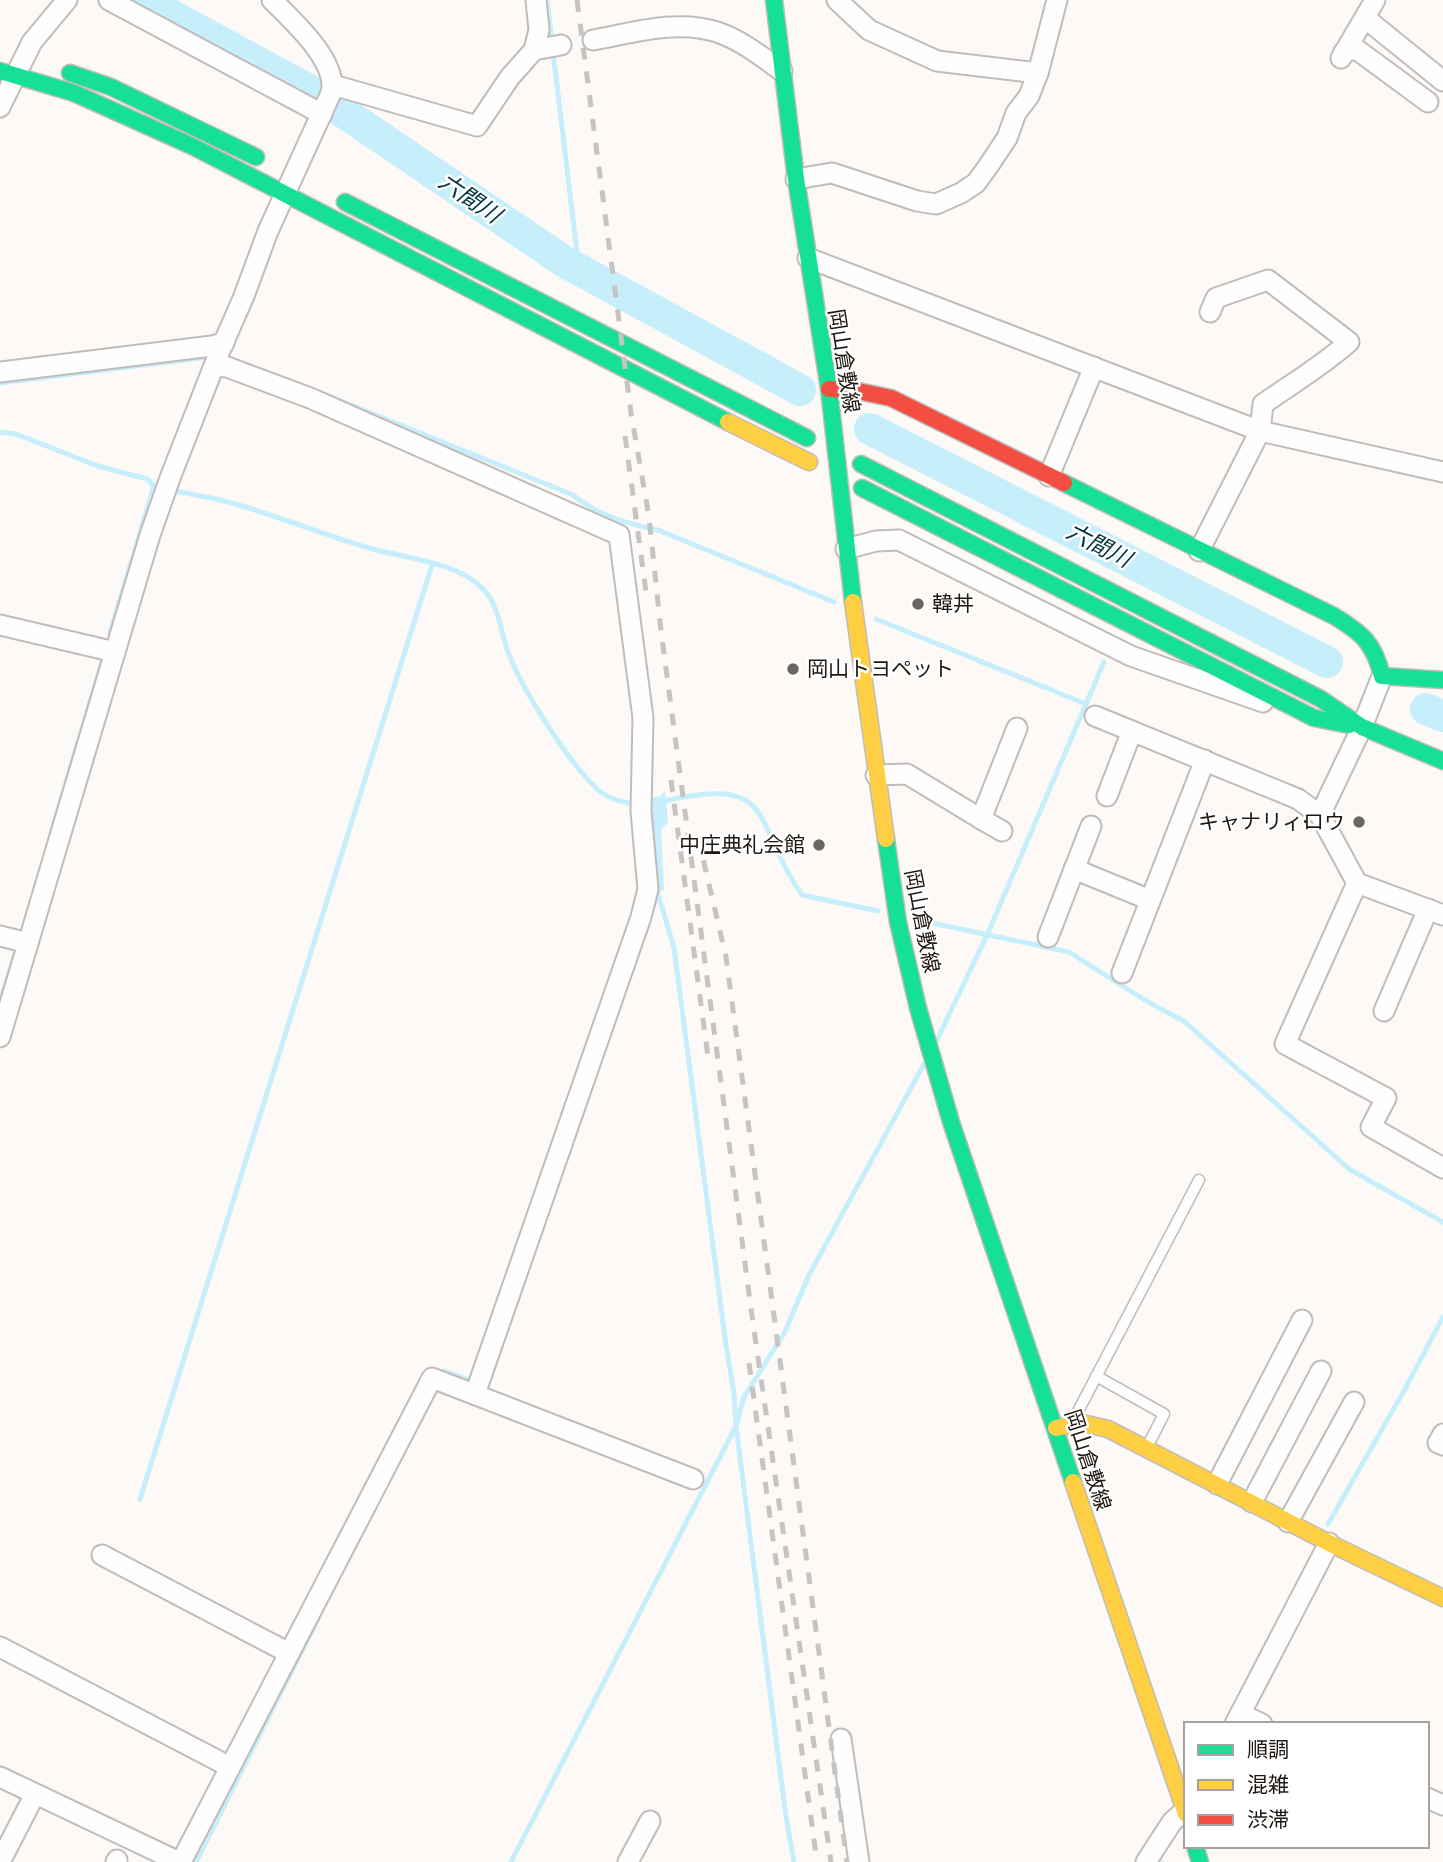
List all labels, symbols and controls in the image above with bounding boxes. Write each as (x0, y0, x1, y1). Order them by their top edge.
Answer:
water label: 六間川 (432, 169, 508, 233)
street label: 岡山倉敷線 (821, 307, 864, 415)
water label: 六間川 (1061, 519, 1138, 577)
place label: 韓丼 (932, 592, 974, 619)
marker: 韓丼 (910, 596, 926, 612)
place label: 岡山トヨペット (807, 657, 954, 684)
marker: 岡山トヨペット (785, 661, 801, 677)
place label: キャナリィ·ロウ (1198, 810, 1345, 837)
marker: キャナリィ·ロウ (1351, 814, 1367, 830)
place label: 中庄典礼会館 (679, 833, 805, 860)
marker: 中庄典礼会館 (811, 837, 827, 853)
street label: 岡山倉敷線 (897, 867, 944, 975)
street label: 岡山倉敷線 (1058, 1406, 1116, 1515)
legend (1184, 1722, 1429, 1848)
text: 順調 (1247, 1738, 1289, 1765)
text: 混雑 (1247, 1773, 1289, 1800)
text: 渋滞 (1247, 1808, 1289, 1835)

